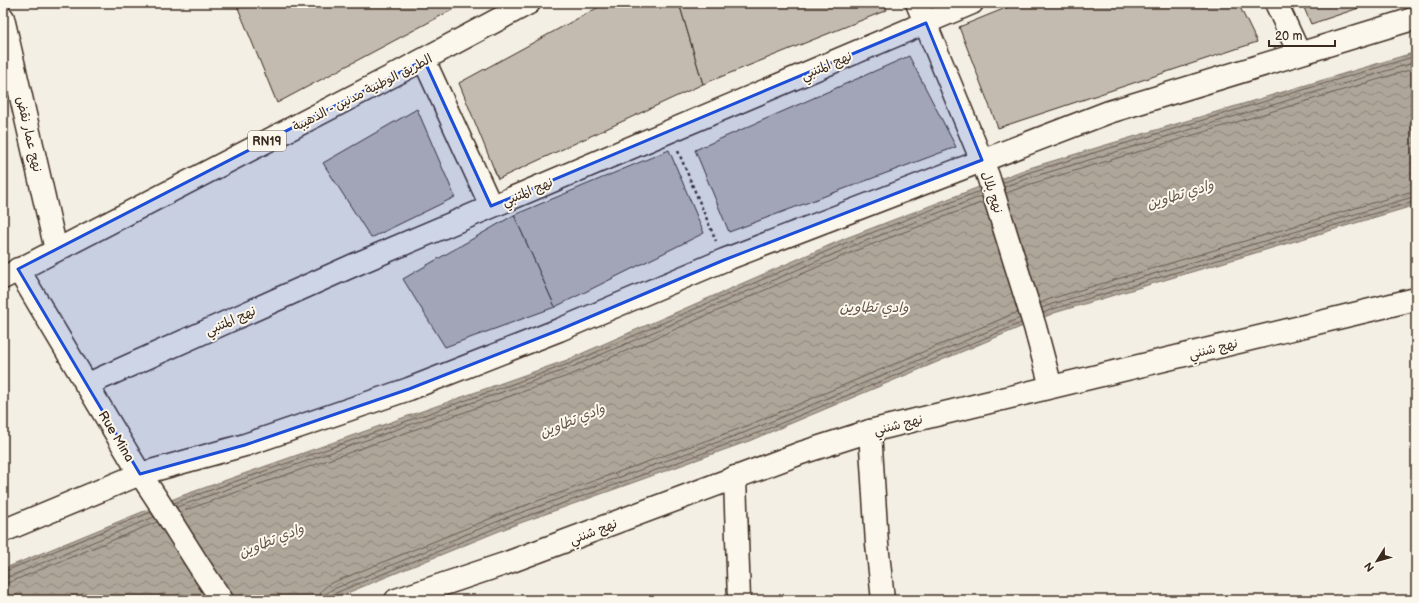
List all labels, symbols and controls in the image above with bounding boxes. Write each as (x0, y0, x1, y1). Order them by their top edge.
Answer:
scale bar (1269, 22, 1335, 48)
text: 20 m (1275, 29, 1302, 44)
street label: نهج المتنبي (798, 48, 856, 87)
street label: الطريق الوطنية مدنين - الذهيبة (290, 51, 435, 135)
street label: نهج عمار نقض (12, 95, 45, 174)
road number: RN19 (248, 131, 286, 151)
street label: نهج بلال (977, 169, 1006, 216)
street label: نهج المتنبي (499, 174, 557, 213)
water label: وادي تطاوين (1145, 176, 1217, 215)
water label: وادي تطاوين (840, 299, 909, 318)
street label: نهج المتنبي (203, 303, 260, 342)
street label: نهج شنني (1187, 335, 1240, 366)
water label: وادي تطاوين (537, 399, 609, 443)
street label: Rue Mina (95, 408, 138, 465)
street label: نهج شنني (872, 411, 925, 442)
street label: نهج شنني (567, 516, 621, 551)
water label: وادي تطاوين (236, 519, 308, 563)
north arrow (1357, 541, 1397, 581)
text: N (1362, 560, 1377, 574)

